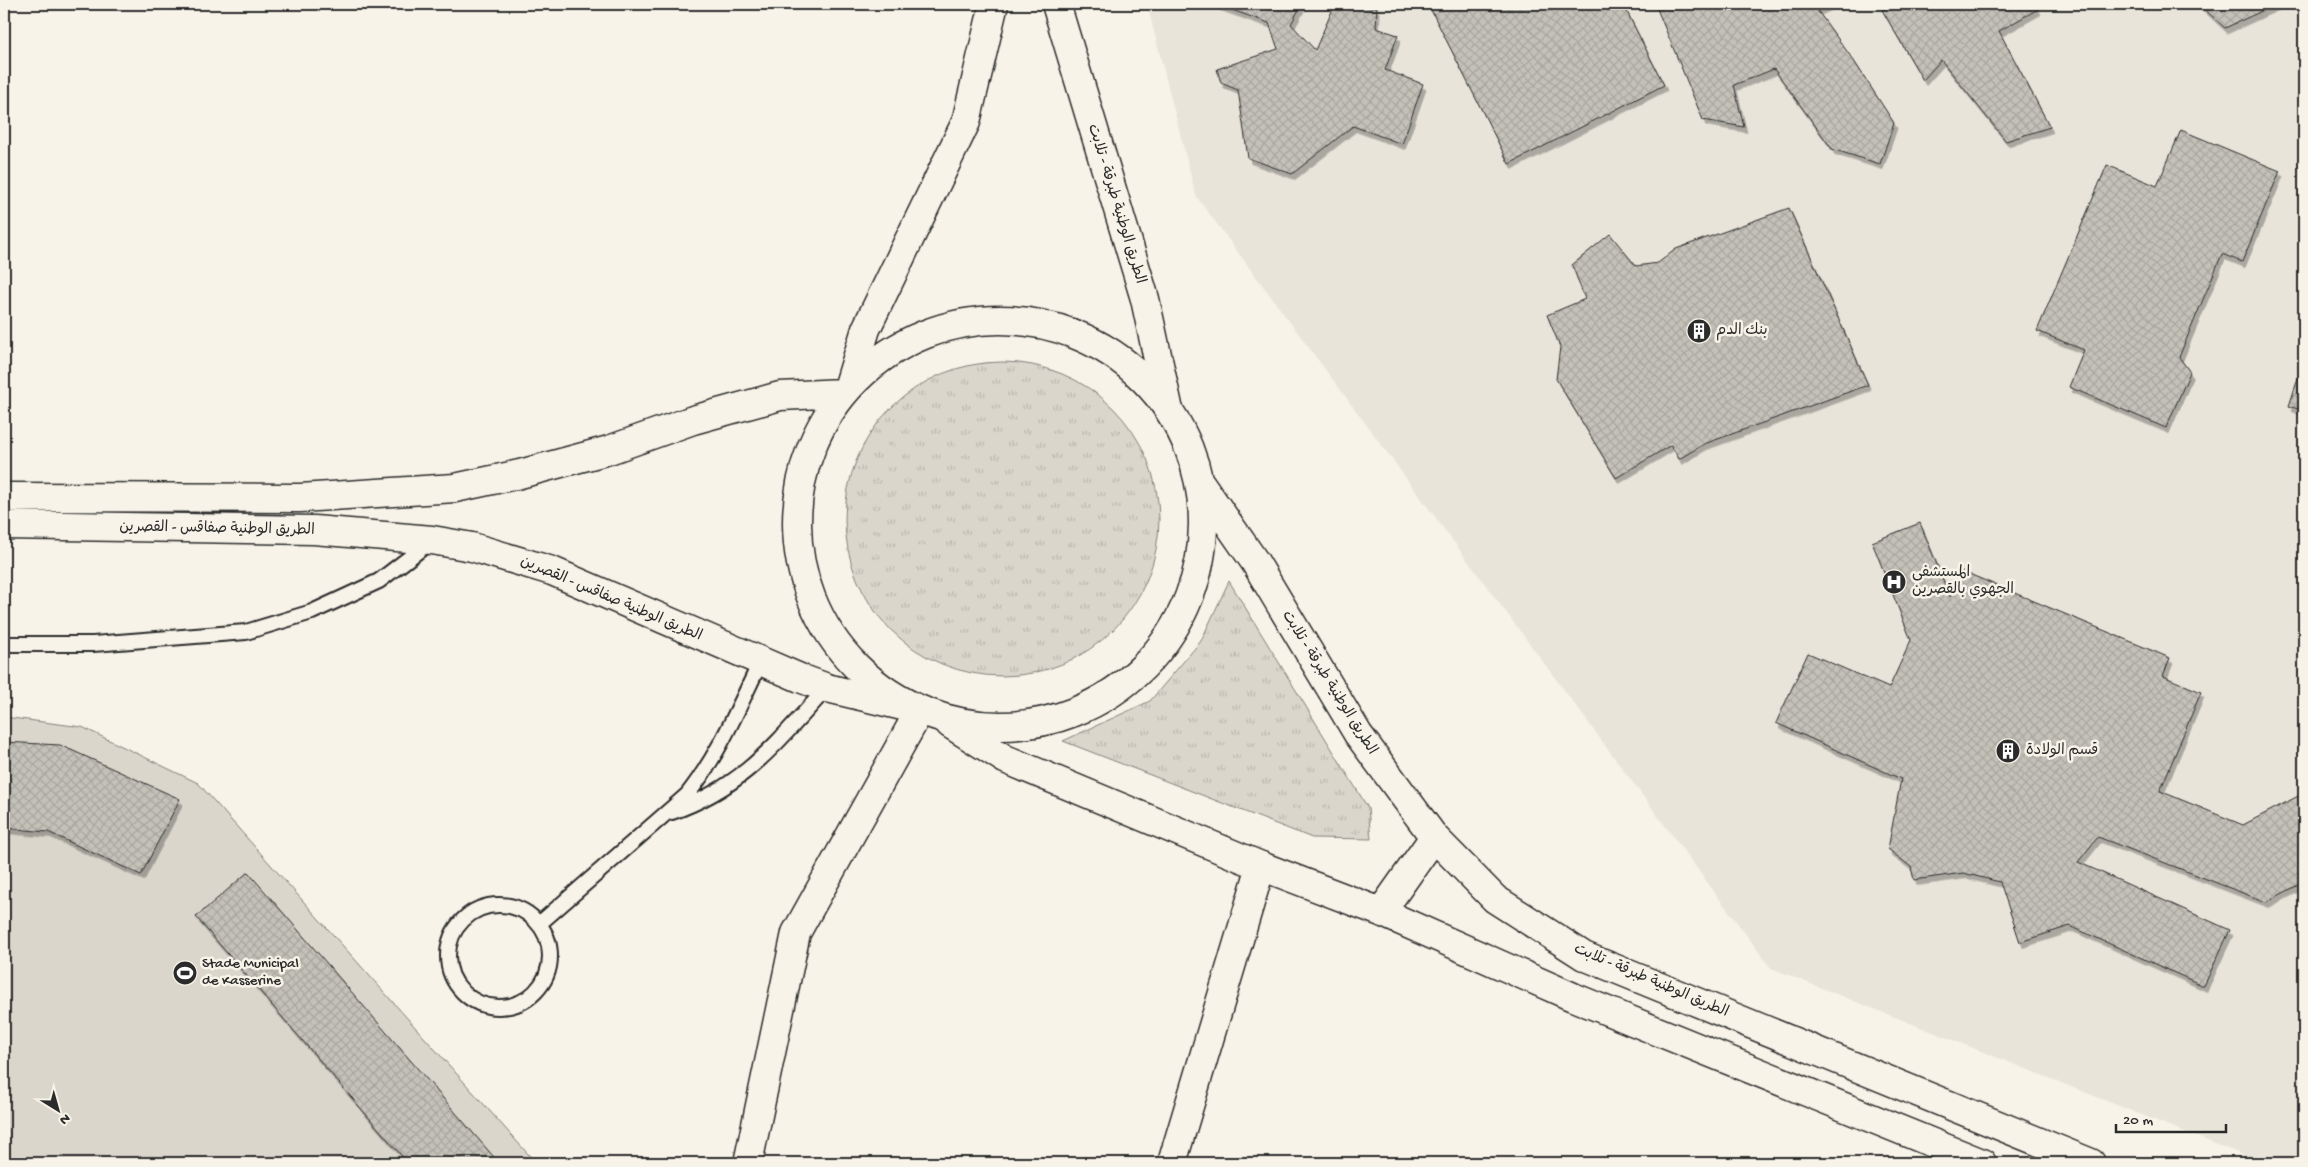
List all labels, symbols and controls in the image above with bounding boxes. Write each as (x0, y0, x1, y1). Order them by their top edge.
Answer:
street label: الطريق الوطنية طبرقة - تلابت (1083, 122, 1149, 286)
building icon: بنك الدم (1686, 318, 1712, 344)
place label: بنك الدم (1716, 322, 1768, 341)
street label: الطريق الوطنية صفاقس - القصرين (119, 518, 315, 540)
street label: الطريق الوطنية صفاقس - القصرين (517, 553, 705, 645)
place label: المستشفى الجهوي بالقصرين (1912, 564, 2014, 599)
hospital icon: المستشفى الجهوي بالقصرين (1881, 569, 1907, 595)
street label: الطريق الوطنية طبرقة - تلابت (1277, 608, 1381, 758)
building icon: قسم الولادة (1995, 738, 2021, 764)
place label: قسم الولادة (2026, 742, 2098, 761)
street label: الطريق الوطنية طبرقة - تلابت (1571, 940, 1731, 1022)
place label: Stade Municipal de Kasserine (202, 955, 299, 990)
sports icon: Stade Municipal de Kasserine (172, 960, 198, 986)
north arrow (32, 1084, 82, 1134)
scale bar (2116, 1102, 2226, 1134)
text: N (56, 1109, 73, 1128)
text: 20 m (2123, 1112, 2153, 1130)

